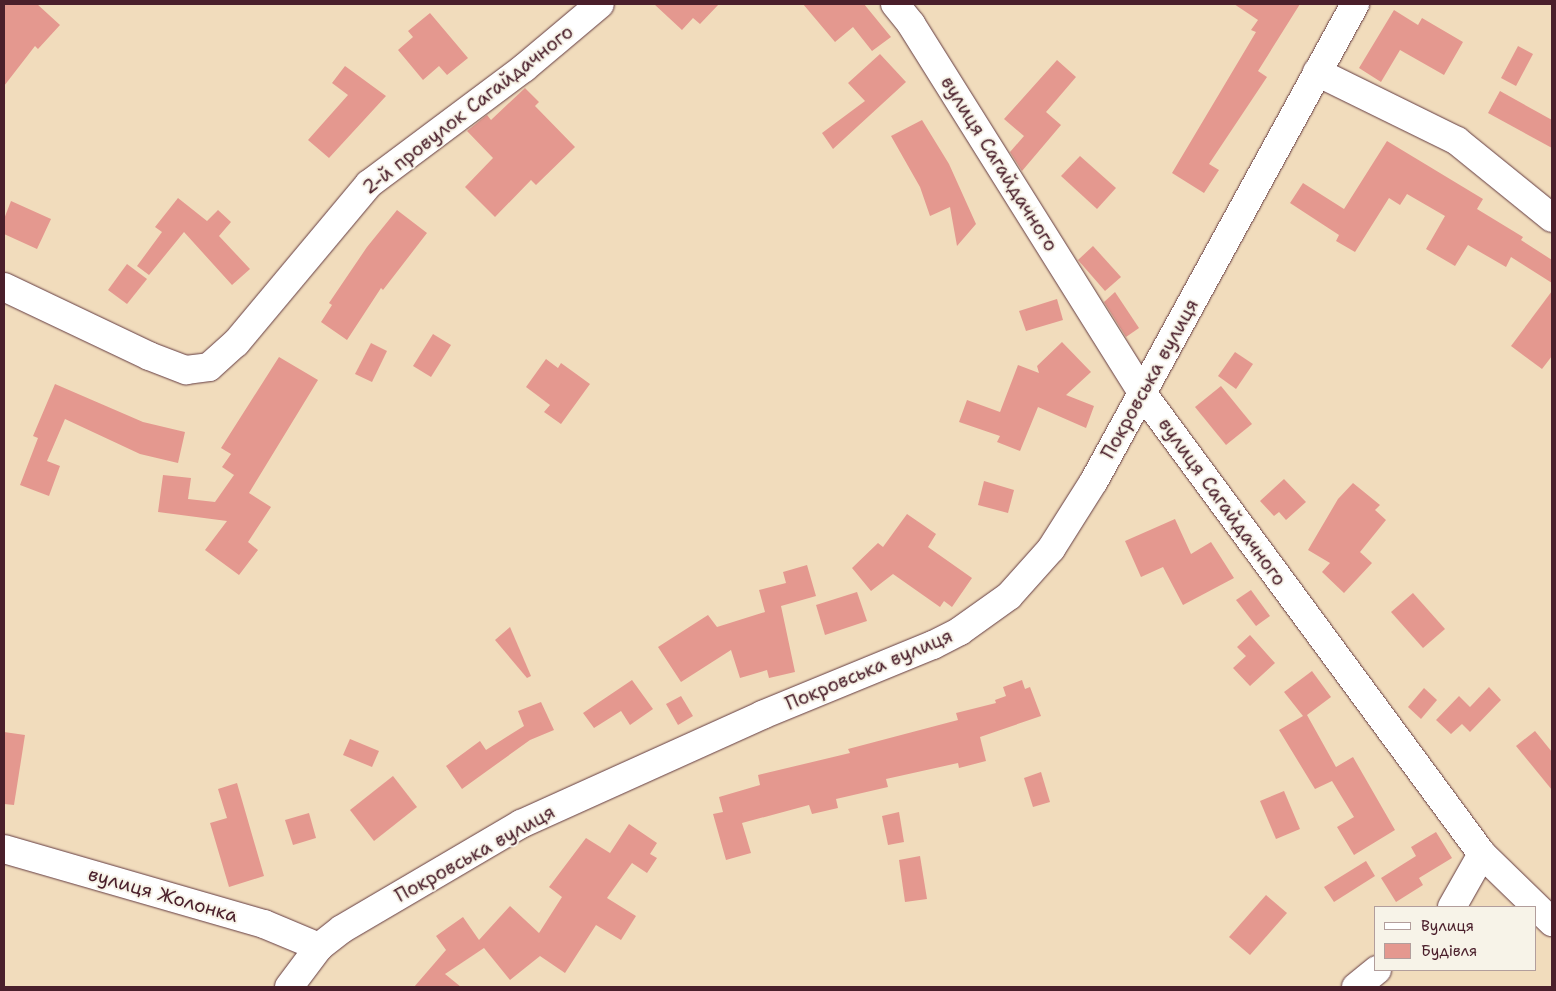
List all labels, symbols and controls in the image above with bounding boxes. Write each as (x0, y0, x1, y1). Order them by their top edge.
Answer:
street label: 2-й провулок Сагайдачного (358, 21, 578, 199)
street label: вулиця Сагайдачного (936, 72, 1062, 256)
street label: Покровська вулиця (1097, 295, 1203, 463)
street label: вулиця Сагайдачного (1153, 413, 1291, 591)
street label: Покровська вулиця (782, 624, 956, 716)
street label: Покровська вулиця (391, 801, 559, 907)
street label: вулиця Жолонка (86, 863, 240, 927)
legend (1374, 906, 1536, 971)
text: Вулиця (1421, 916, 1474, 936)
text: Будівля (1421, 941, 1477, 961)

